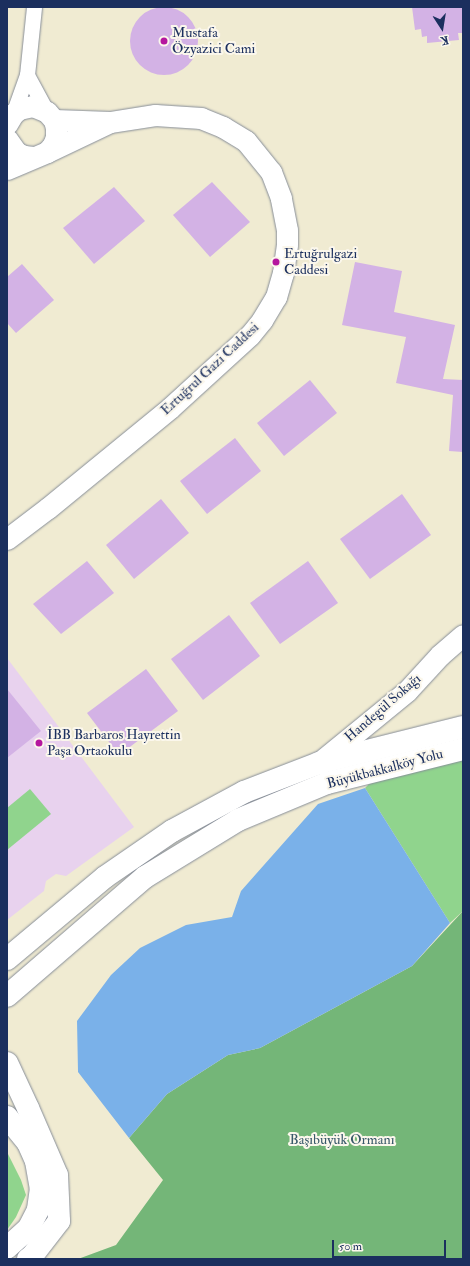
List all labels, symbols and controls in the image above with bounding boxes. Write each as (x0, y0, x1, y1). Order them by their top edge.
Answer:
north arrow (422, 8, 462, 48)
place label: Mustafa Özyazici Cami (172, 25, 255, 58)
text: K (439, 33, 450, 47)
marker: Mustafa Özyazici Cami (159, 36, 169, 46)
place label: Ertuğrulgazi Caddesi (284, 246, 357, 278)
marker: Ertuğrulgazi Caddesi (271, 257, 281, 267)
street label: Ertuğrul Gazi Caddesi (157, 319, 263, 419)
street label: Handegül Sokağı (342, 670, 424, 746)
place label: İBB Barbaros Hayrettin Paşa Ortaokulu (47, 727, 181, 760)
marker: İBB Barbaros Hayrettin Paşa Ortaokulu (34, 738, 44, 748)
street label: Büyükbakkalköy Yolu (325, 745, 445, 793)
park label: Başıbüyük Ormanı (290, 1132, 394, 1148)
scale bar (334, 1232, 448, 1258)
text: 50 m (339, 1239, 362, 1254)

